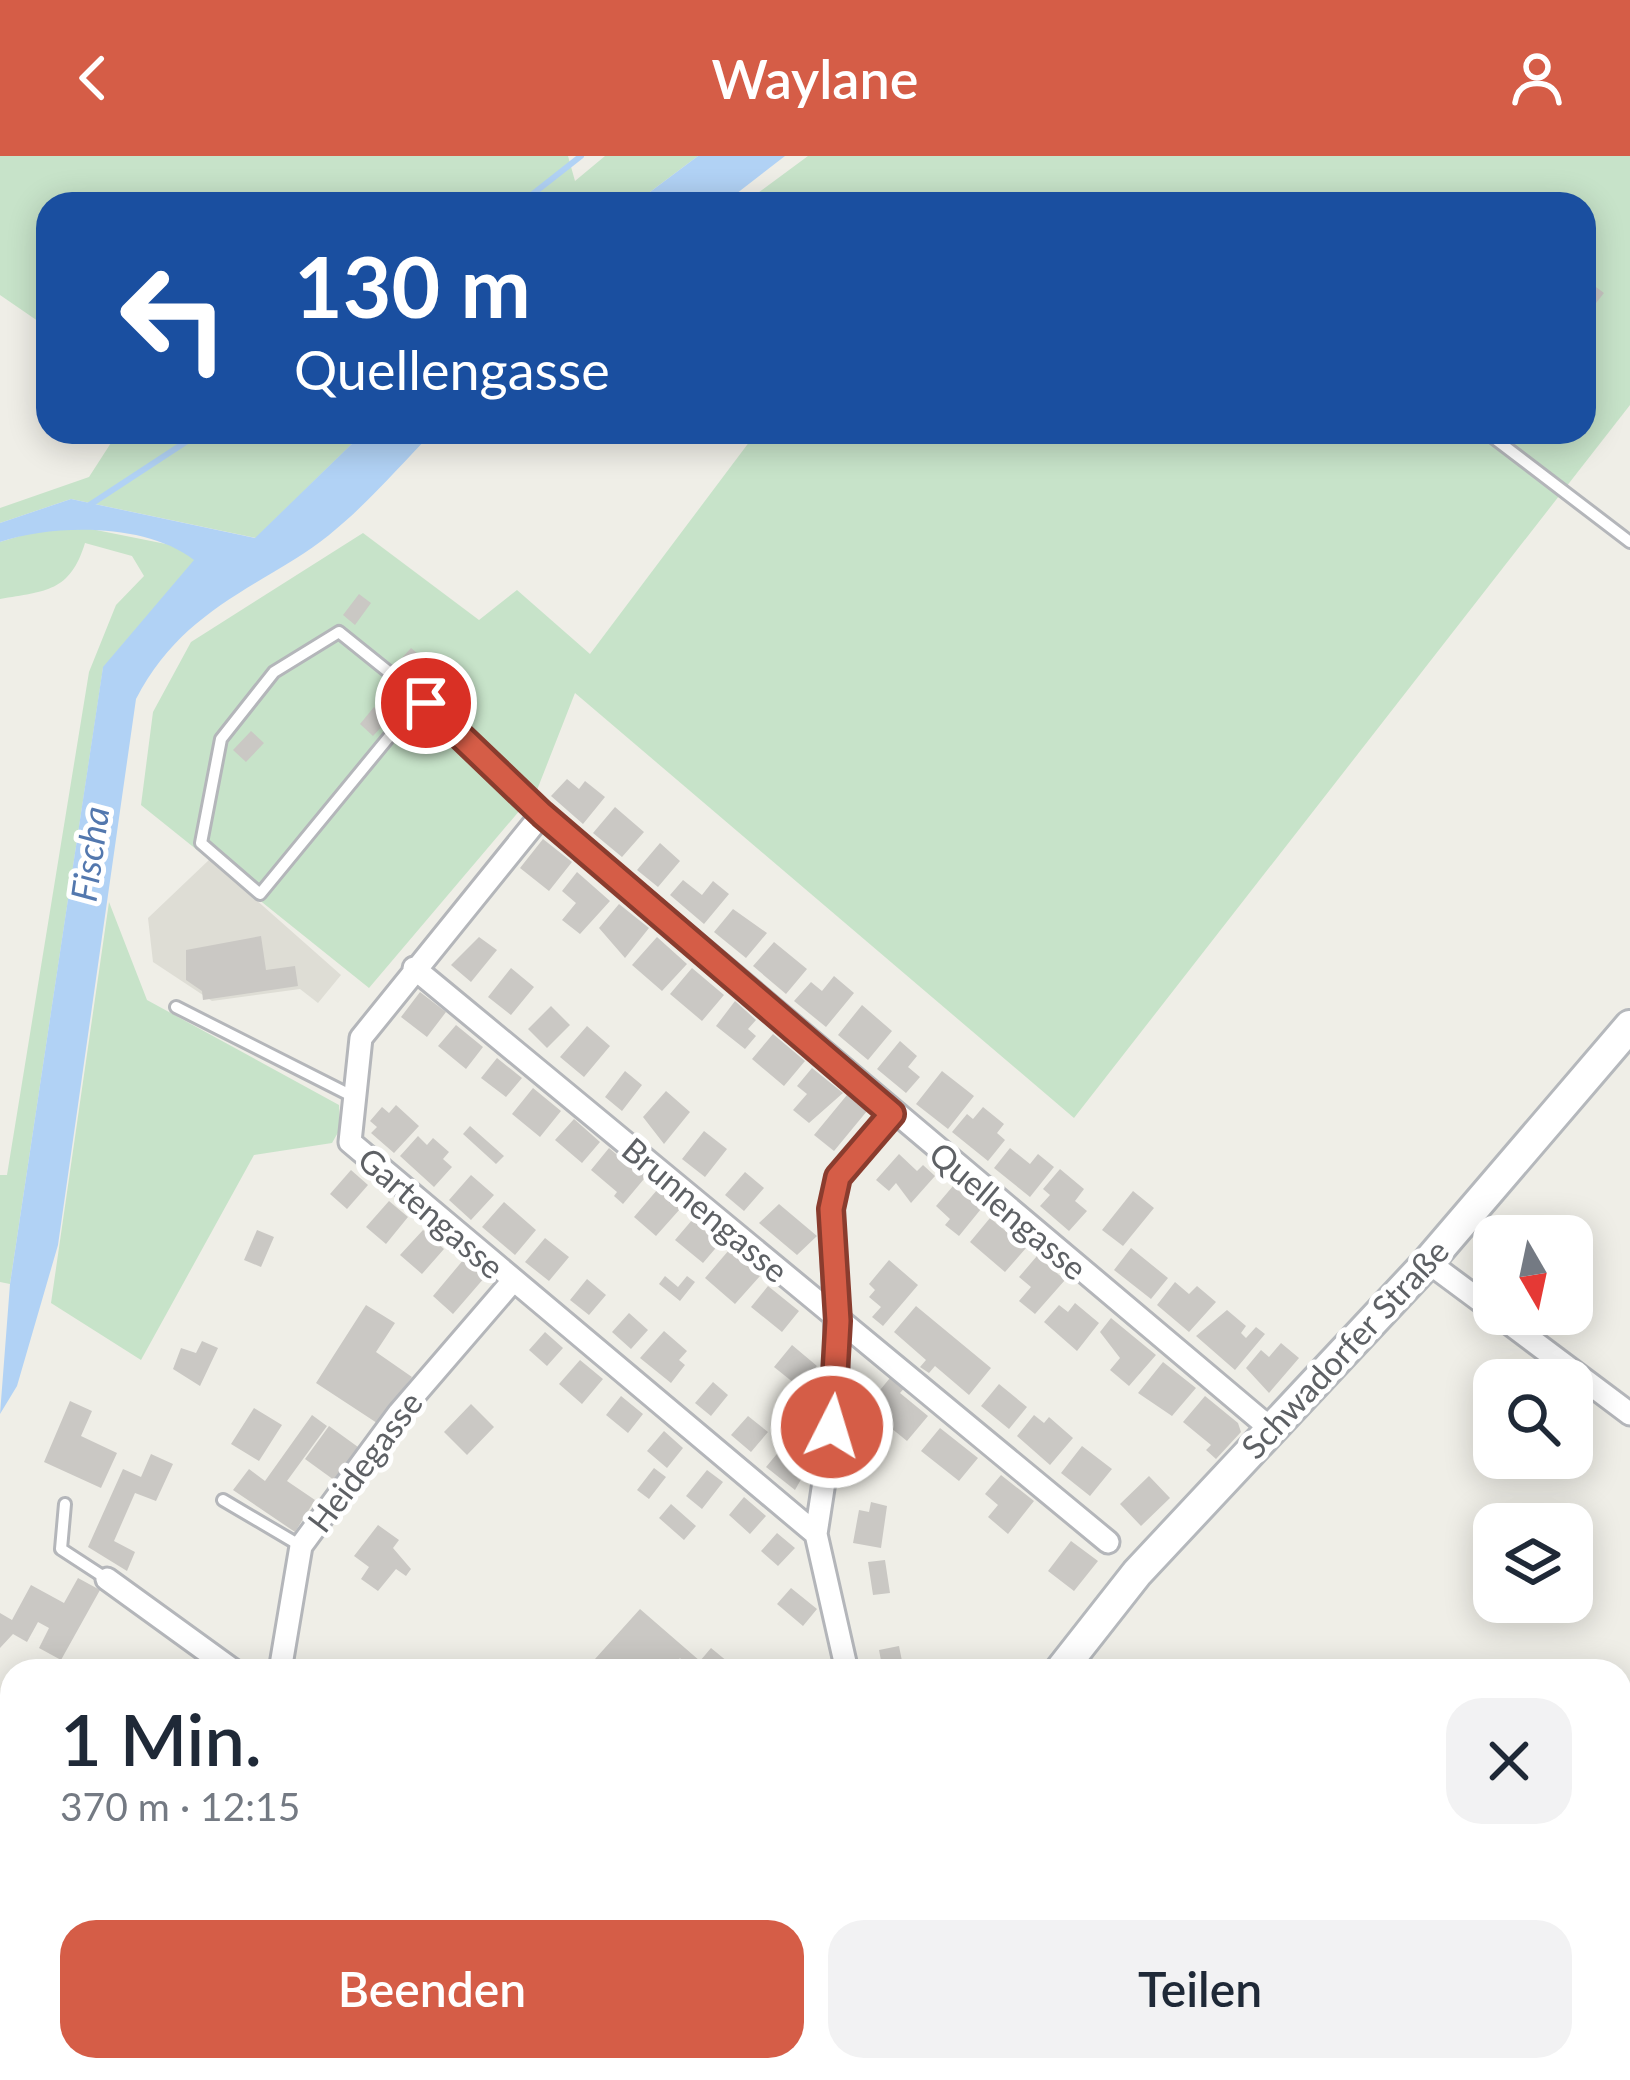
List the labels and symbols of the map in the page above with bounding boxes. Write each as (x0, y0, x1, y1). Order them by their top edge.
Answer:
pin (375, 652, 477, 754)
water label: Fischa (61, 804, 117, 904)
street label: Brunnengasse (615, 1128, 796, 1290)
street label: Quellengasse (922, 1133, 1095, 1288)
street label: Gartengasse (351, 1138, 513, 1286)
north arrow (1473, 1215, 1593, 1335)
street label: Schwadorfer Straße (1232, 1230, 1456, 1466)
position arrow (769, 1364, 895, 1490)
street label: Heidegasse (298, 1383, 430, 1540)

